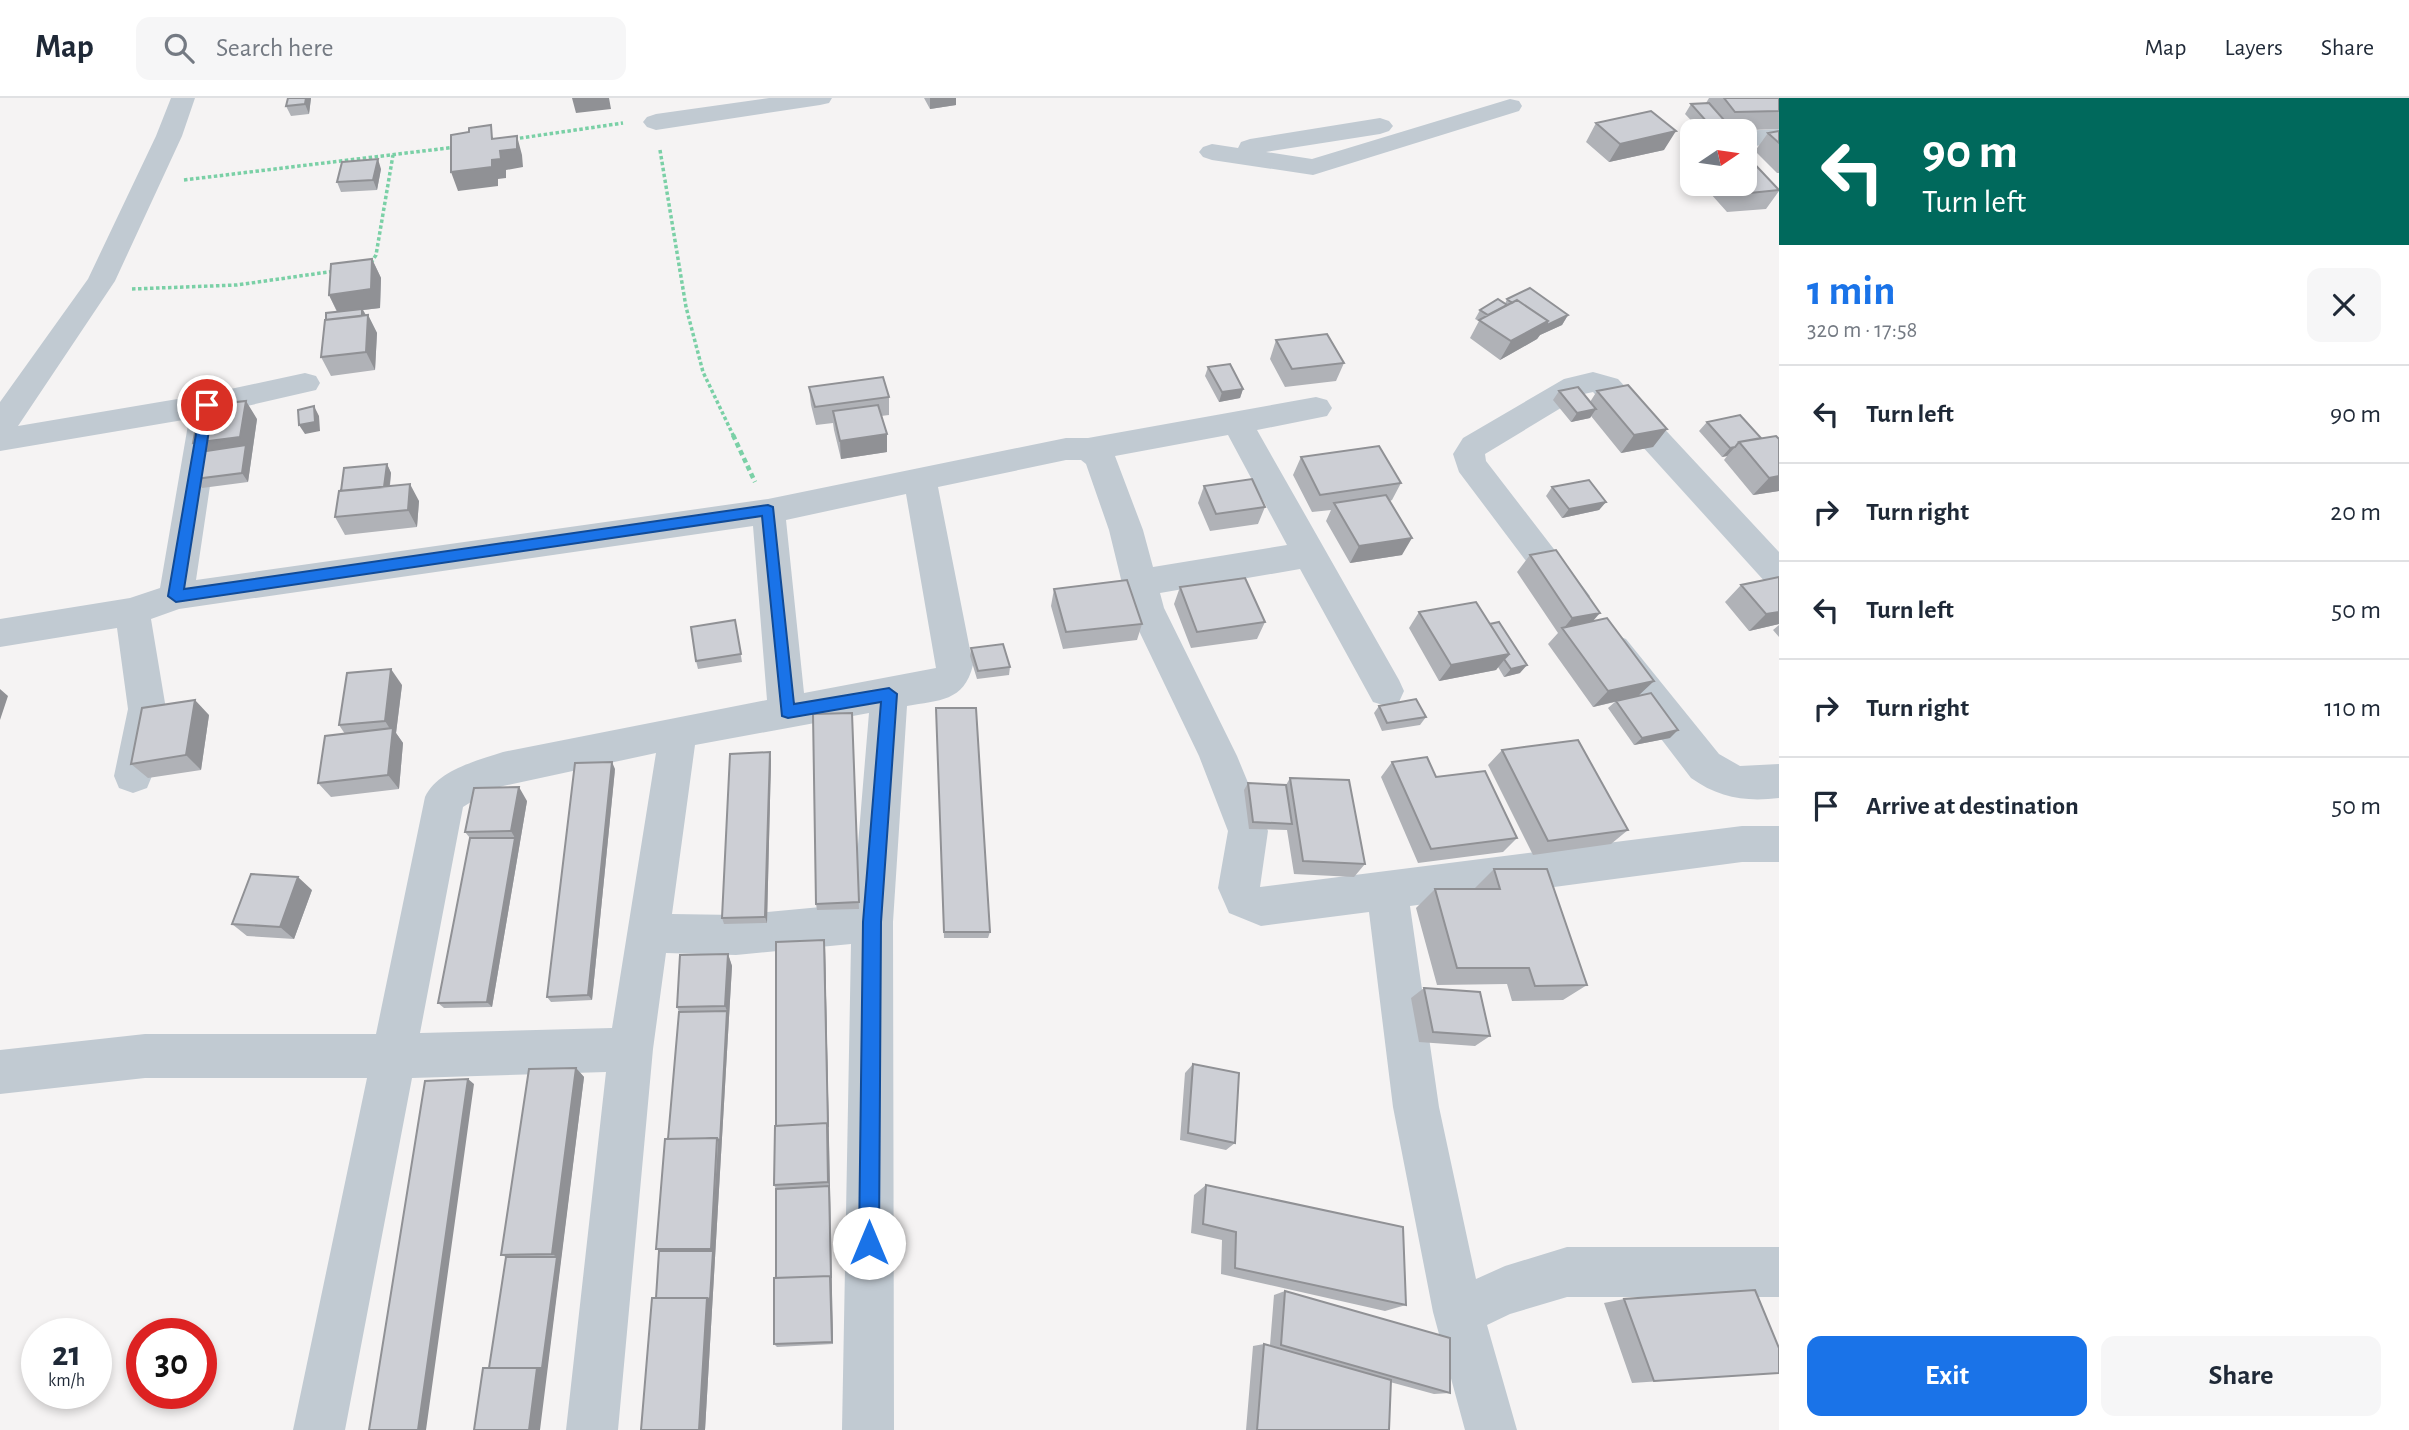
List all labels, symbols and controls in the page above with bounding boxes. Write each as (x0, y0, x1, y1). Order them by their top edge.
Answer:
search box (136, 17, 626, 80)
icon: search (160, 29, 198, 67)
text: Map (35, 31, 94, 64)
text: Search here (216, 35, 334, 61)
text: Map (2144, 36, 2186, 60)
text: Layers (2224, 36, 2283, 60)
text: Share (2321, 36, 2374, 60)
north arrow (1680, 119, 1757, 196)
map controls (1680, 119, 1757, 196)
icon: left (1807, 126, 1898, 217)
text: 90 m (1922, 128, 2018, 177)
text: Turn left (1922, 186, 2026, 218)
button: close (2307, 268, 2381, 342)
text: 1 min (1807, 270, 1896, 312)
text: 320 m · 17:58 (1807, 319, 1917, 342)
pin (177, 375, 237, 435)
icon: arrive (188, 386, 226, 424)
icon: left (1807, 395, 1845, 433)
text: Turn left (1866, 401, 1954, 427)
text: 90 m (2330, 401, 2381, 427)
icon: right (1807, 493, 1845, 531)
text: Turn right (1866, 499, 1969, 525)
text: 20 m (2330, 499, 2381, 525)
icon: left (1807, 591, 1845, 629)
text: Turn left (1866, 597, 1954, 623)
text: 50 m (2331, 597, 2381, 623)
icon: right (1807, 689, 1845, 727)
text: Turn right (1866, 695, 1969, 721)
text: 110 m (2324, 695, 2381, 721)
icon: arrive (1807, 787, 1845, 825)
text: Arrive at destination (1866, 793, 2079, 819)
text: 50 m (2331, 793, 2381, 819)
position arrow (832, 1206, 906, 1280)
speed limit sign: 30 (126, 1318, 217, 1409)
button: Exit (1807, 1336, 2087, 1416)
button: Share (2101, 1336, 2381, 1416)
text: 21 (52, 1337, 81, 1372)
text: km/h (48, 1372, 85, 1390)

